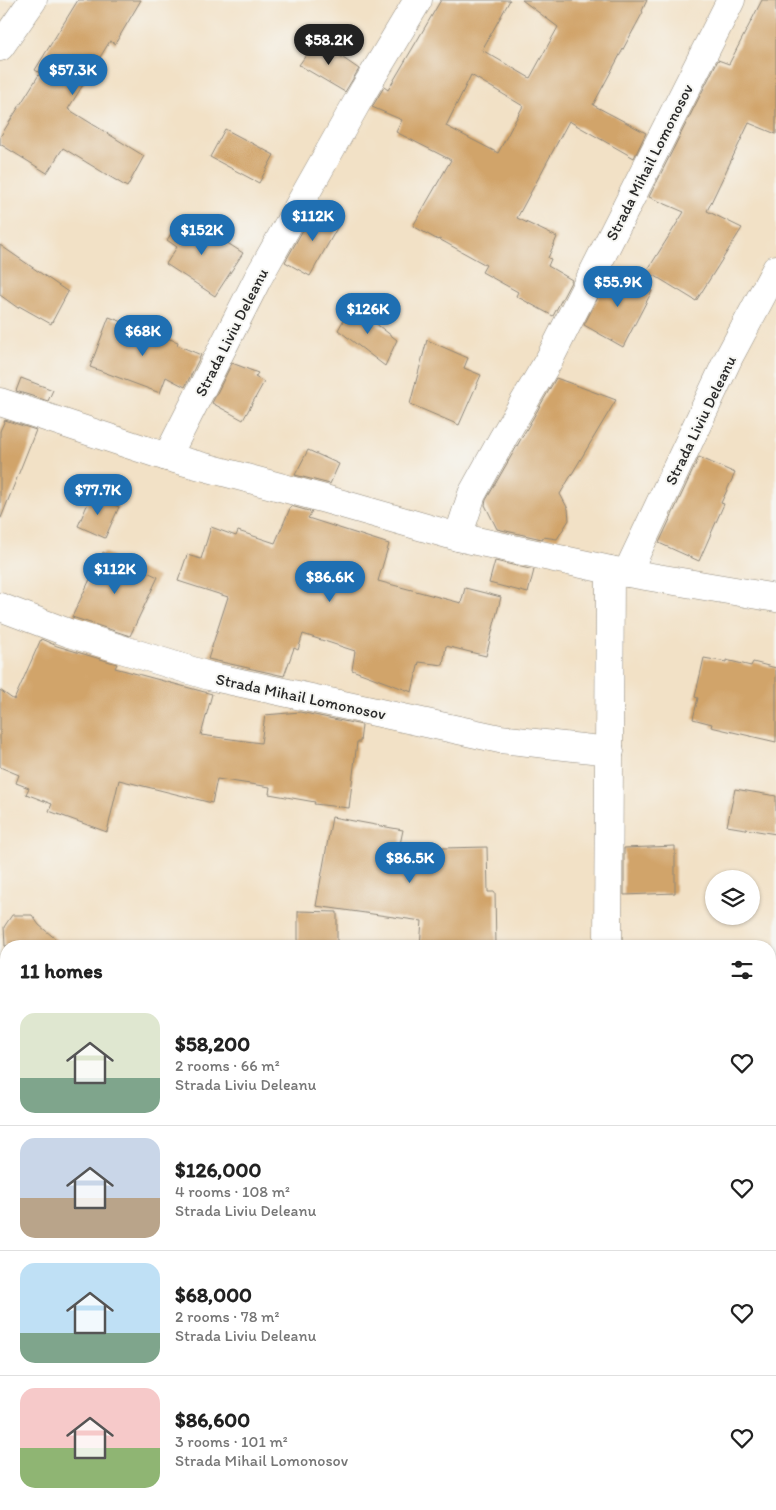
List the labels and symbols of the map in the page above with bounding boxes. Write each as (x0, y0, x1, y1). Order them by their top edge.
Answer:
pin: $58.2K (288, 23, 370, 66)
pin: $57.3K (32, 54, 114, 96)
street label: Strada Mihail Lomonosov (602, 80, 697, 244)
pin: $112K (278, 200, 348, 242)
pin: $152K (167, 214, 237, 256)
street label: Strada Liviu Deleanu (191, 265, 272, 400)
pin: $55.9K (577, 266, 659, 308)
pin: $126K (333, 292, 403, 335)
pin: $68K (113, 314, 173, 357)
street label: Strada Liviu Deleanu (661, 352, 740, 488)
pin: $77.7K (57, 474, 139, 516)
pin: $112K (80, 552, 150, 595)
pin: $86.6K (289, 560, 371, 603)
street label: Strada Mihail Lomonosov (214, 669, 388, 724)
pin: $86.5K (369, 842, 451, 884)

